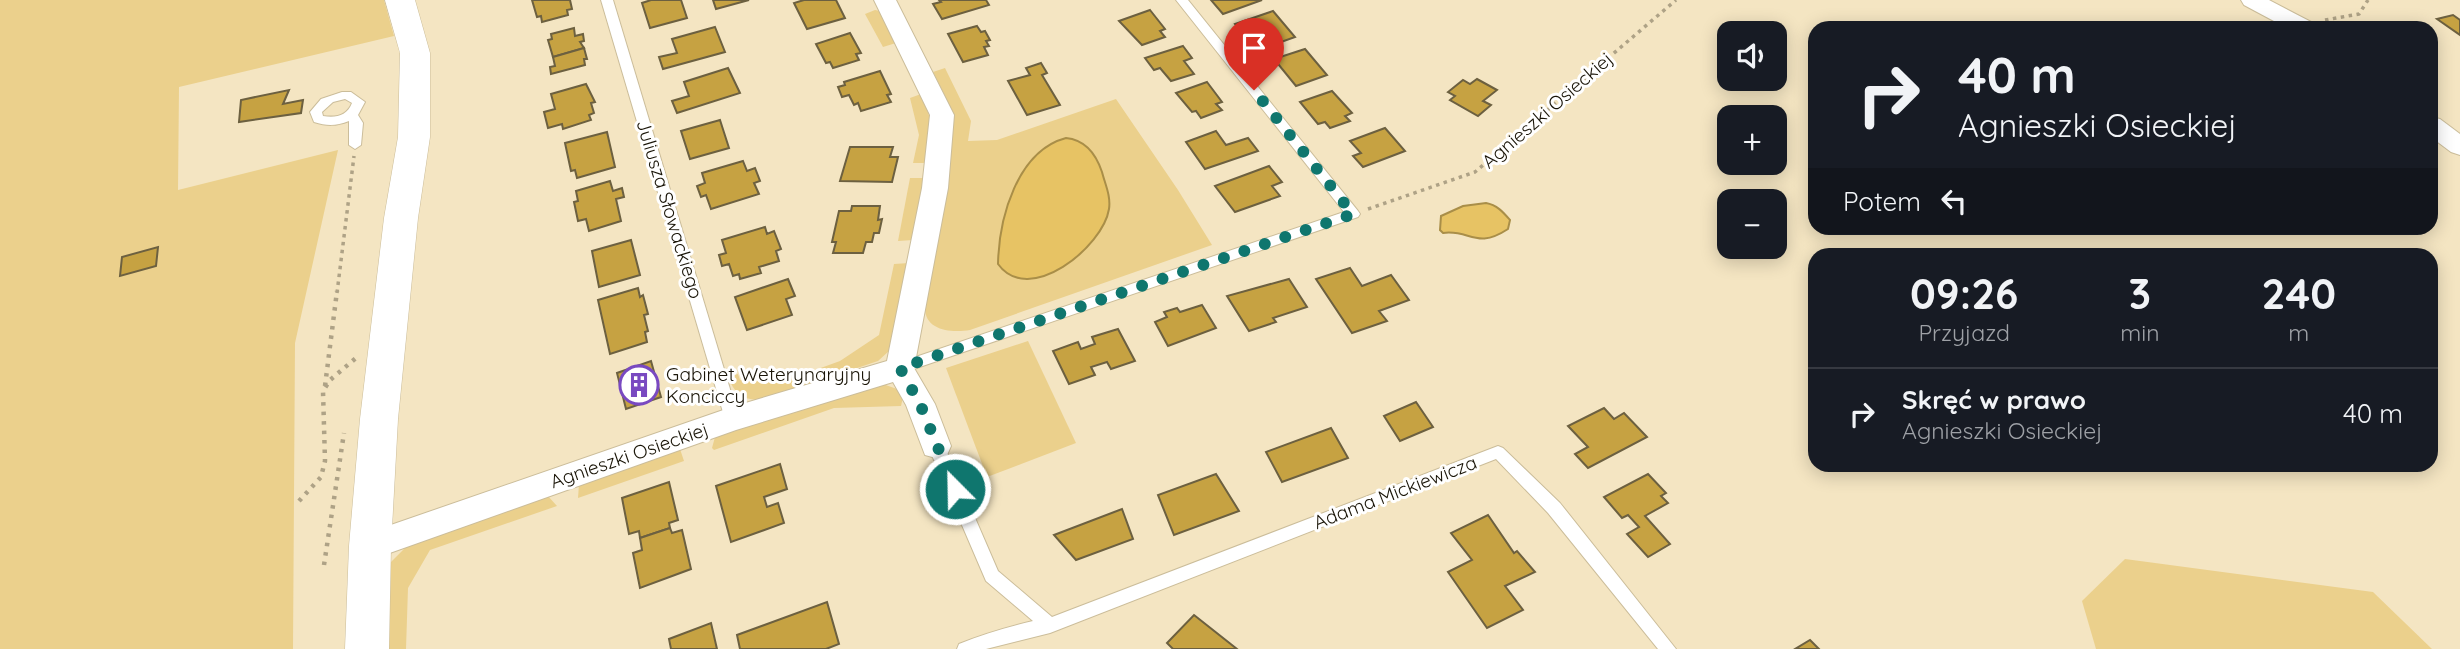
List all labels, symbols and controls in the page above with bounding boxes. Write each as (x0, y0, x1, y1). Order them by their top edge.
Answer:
pin (1224, 18, 1284, 90)
map controls (1717, 21, 1787, 259)
button: sound (1717, 21, 1787, 91)
icon: arrive (1235, 29, 1273, 67)
text: 40 m (1958, 44, 2076, 105)
street label: Agnieszki Osieckiej (1477, 47, 1617, 173)
icon: right (1843, 49, 1934, 140)
button: + (1717, 105, 1787, 175)
text: Agnieszki Osieckiej (1958, 105, 2237, 145)
street label: Juliusza Słowackiego (631, 117, 709, 301)
icon: left (1935, 182, 1973, 220)
text: Potem (1843, 185, 1921, 218)
button: − (1717, 189, 1787, 259)
text: 09:26 (1910, 267, 2018, 320)
text: 3 (2129, 267, 2151, 320)
text: 240 (2262, 267, 2336, 320)
text: Przyjazd (1918, 318, 2010, 347)
text: min (2120, 318, 2160, 347)
text: m (2288, 318, 2309, 347)
place label: Gabinet Weterynaryjny Konciccy (666, 362, 871, 408)
building icon: Gabinet Weterynaryjny Konciccy (618, 364, 660, 406)
text: Skręć w prawo (1902, 383, 2086, 416)
icon: right (1843, 395, 1881, 433)
text: 40 m (2343, 397, 2403, 430)
text: Agnieszki Osieckiej (1902, 416, 2102, 445)
street label: Agnieszki Osieckiej (547, 417, 711, 493)
street label: Adama Mickiewicza (1310, 450, 1480, 534)
position arrow (918, 452, 992, 526)

